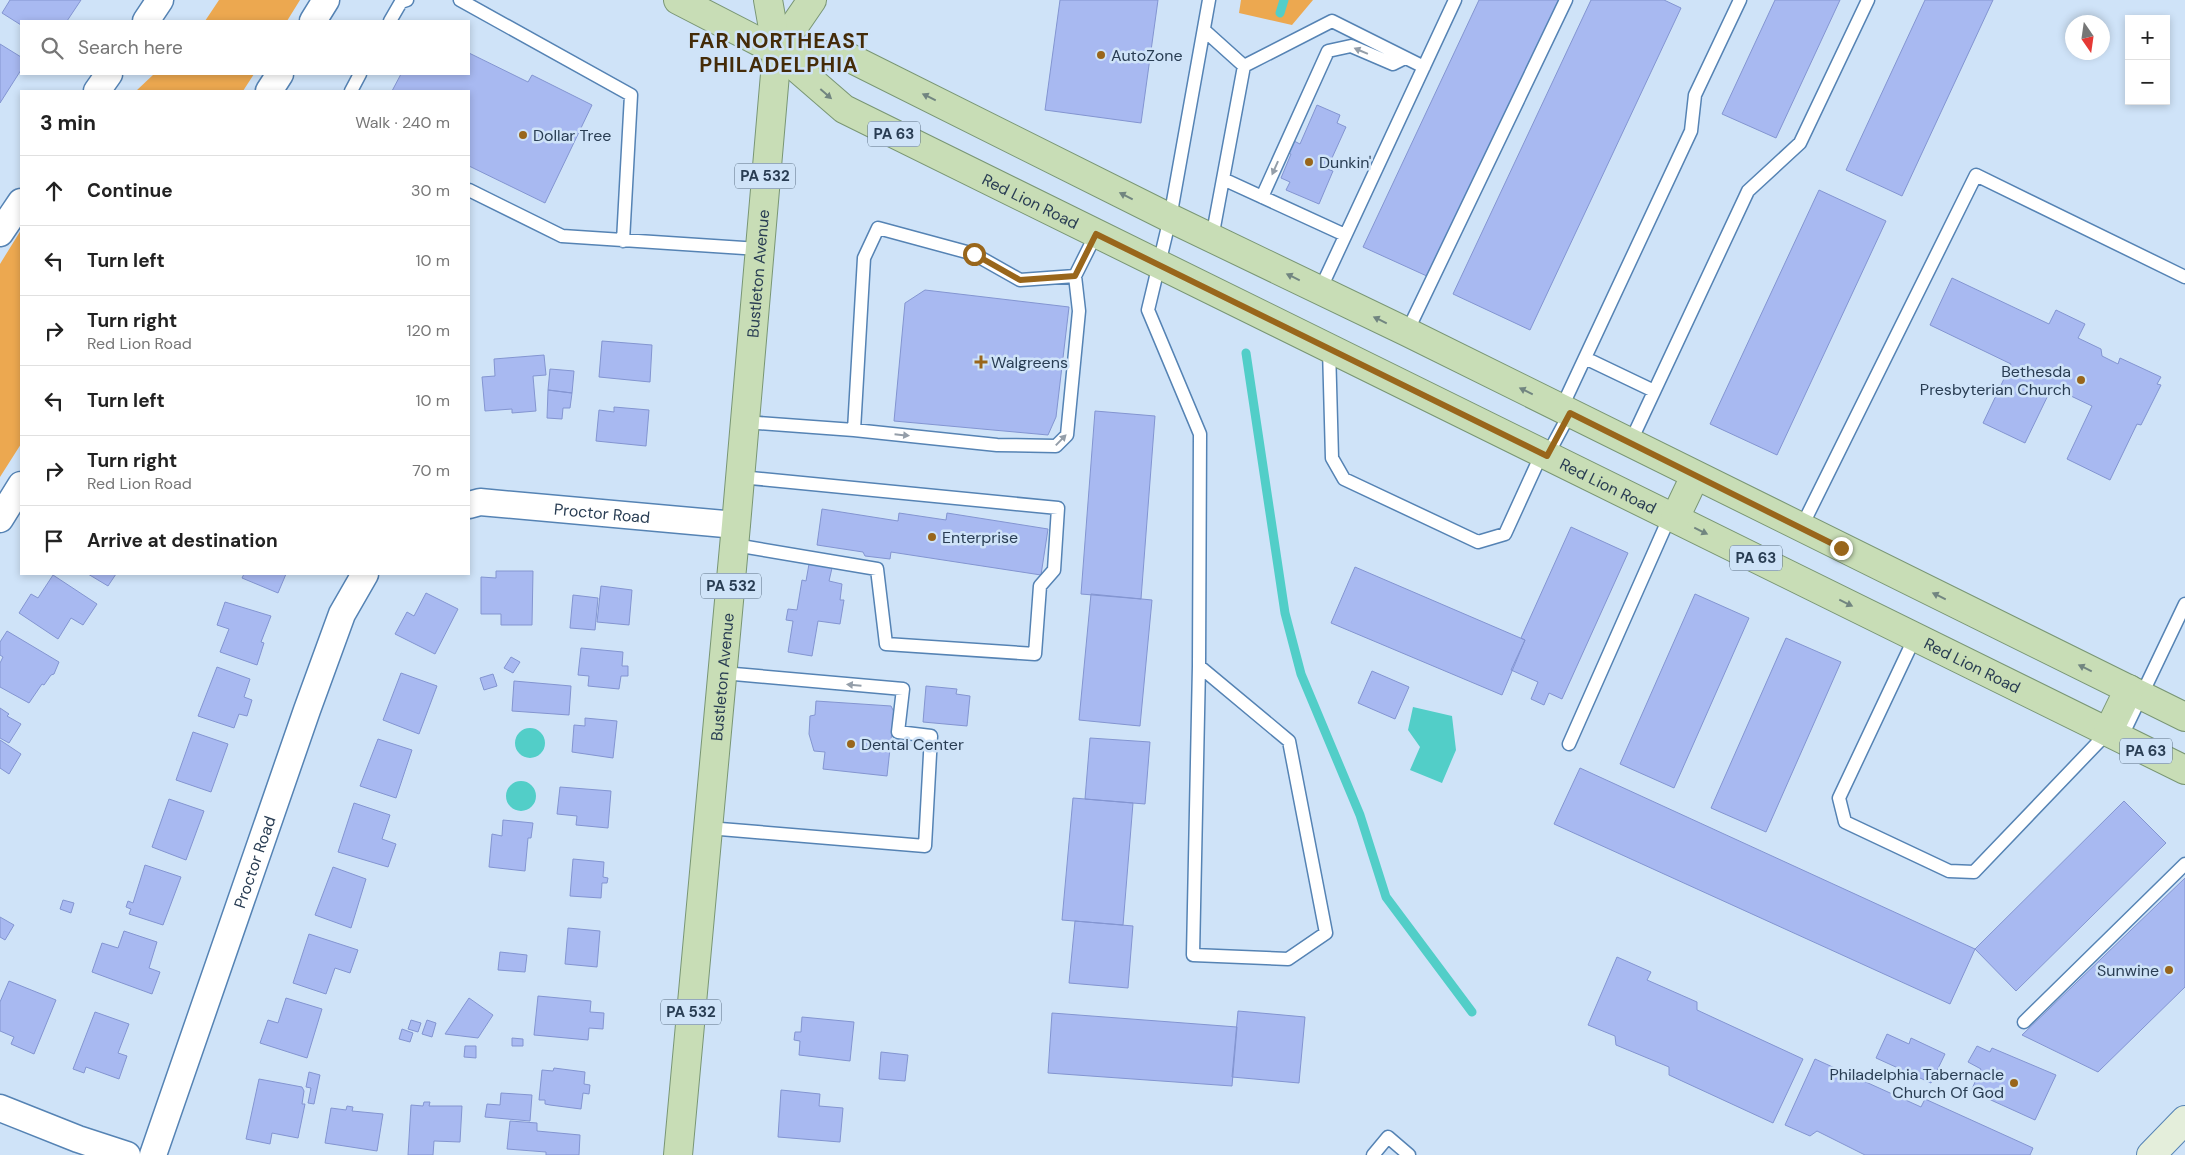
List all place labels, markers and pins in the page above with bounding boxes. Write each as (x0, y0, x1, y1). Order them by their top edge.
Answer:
place label: AutoZone (1111, 45, 1183, 66)
marker: AutoZone (1095, 49, 1107, 61)
place label: Dollar Tree (533, 125, 611, 146)
marker: Dollar Tree (517, 129, 529, 141)
place label: Dunkin' (1319, 152, 1371, 173)
marker: Dunkin' (1303, 156, 1315, 168)
place label: Walgreens (991, 352, 1068, 373)
marker: Walgreens (975, 356, 987, 368)
place label: Bethesda Presbyterian Church (1920, 361, 2071, 400)
marker: Bethesda Presbyterian Church (2075, 374, 2087, 386)
place label: Enterprise (942, 527, 1018, 548)
marker: Enterprise (926, 531, 938, 543)
place label: Dental Center (861, 734, 964, 755)
marker: Dental Center (845, 738, 857, 750)
place label: Sunwine (2097, 960, 2159, 981)
marker: Sunwine (2163, 964, 2175, 976)
place label: Philadelphia Tabernacle Church Of God (1829, 1064, 2004, 1103)
marker: Philadelphia Tabernacle Church Of God (2008, 1077, 2020, 1089)

